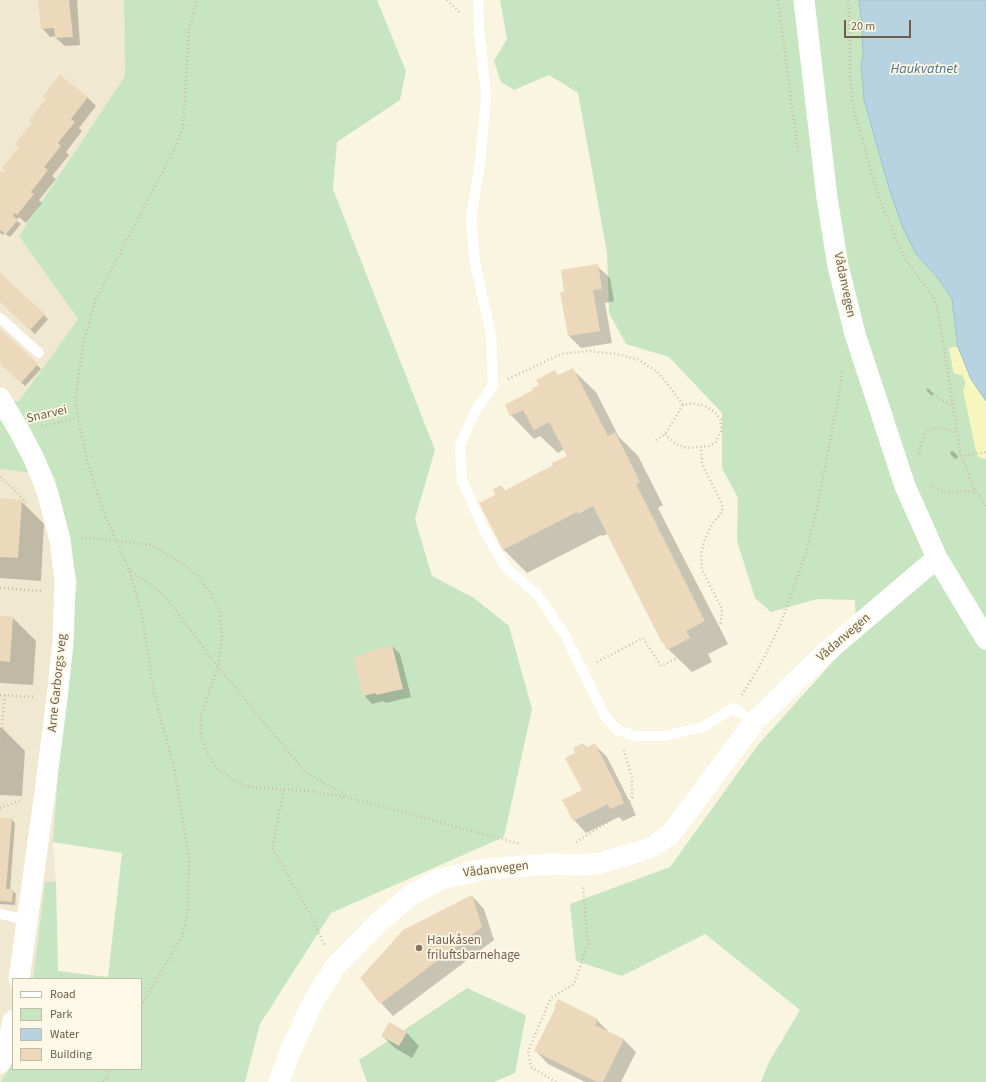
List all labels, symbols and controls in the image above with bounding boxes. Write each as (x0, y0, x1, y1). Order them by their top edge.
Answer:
scale bar (846, 12, 913, 38)
text: 20 m (851, 18, 875, 35)
water label: Haukvatnet (891, 62, 957, 78)
street label: Vådanvegen (829, 251, 859, 319)
street label: Snarvei (25, 403, 69, 427)
street label: Vådanvegen (814, 610, 874, 666)
street label: Arne Garborgs veg (45, 633, 71, 733)
street label: Vådanvegen (462, 858, 530, 882)
place label: Haukåsen friluftsbarnehage (427, 933, 520, 964)
marker: Haukåsen friluftsbarnehage (414, 943, 424, 953)
legend (12, 978, 142, 1070)
text: Road (50, 986, 76, 1003)
text: Park (50, 1006, 72, 1023)
text: Water (50, 1026, 79, 1043)
text: Building (50, 1046, 92, 1063)

